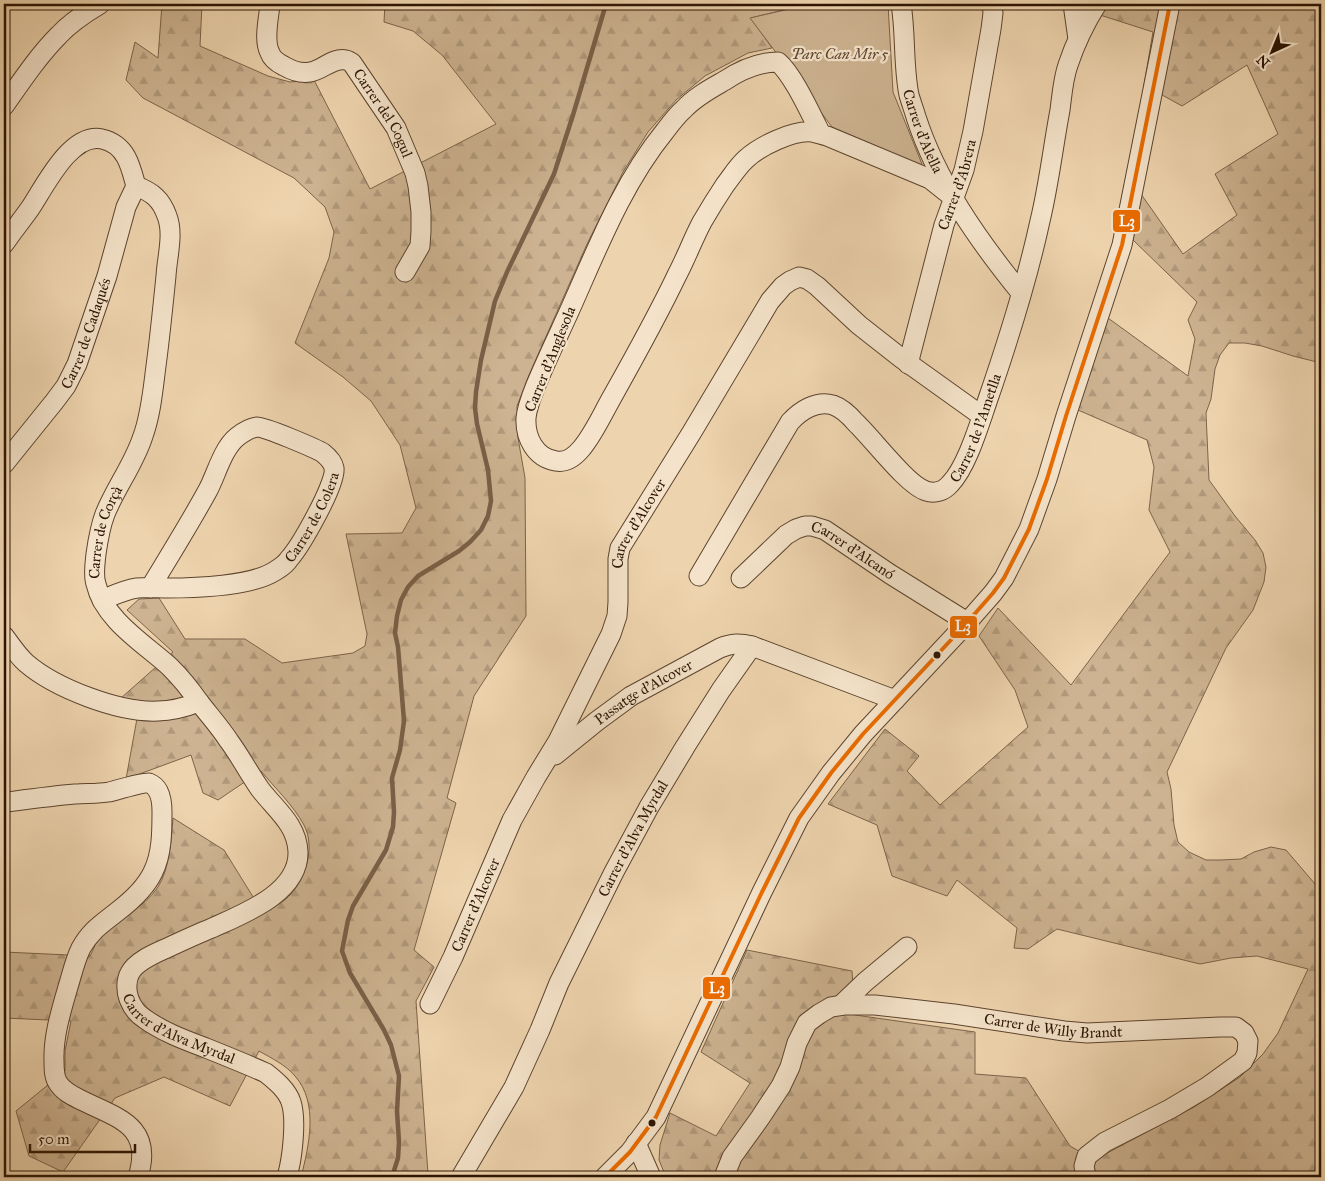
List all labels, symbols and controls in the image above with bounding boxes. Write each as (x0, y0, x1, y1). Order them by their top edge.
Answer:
north arrow (1248, 28, 1298, 78)
park label: Parc Can Mir 5 (792, 45, 889, 63)
text: N (1253, 51, 1273, 71)
street label: Carrer del Cogul (349, 65, 417, 161)
street label: Carrer d'Alella (899, 88, 947, 177)
street label: Carrer d'Abrera (934, 137, 980, 233)
line badge: L3 (1112, 209, 1141, 233)
text: L3 (1119, 213, 1135, 231)
street label: Carrer de Cadaqués (57, 276, 115, 392)
street label: Carrer d'Anglesola (521, 303, 580, 414)
street label: Carrer de l'Ametlla (946, 371, 1005, 486)
street label: Carrer de Colera (281, 470, 343, 566)
street label: Carrer d'Alcover (609, 475, 670, 569)
street label: Carrer de Corçà (85, 482, 127, 579)
street label: Carrer d'Alcanó (809, 517, 898, 584)
line badge: L3 (949, 615, 978, 639)
text: L3 (955, 618, 971, 636)
unlabelled marker (932, 650, 942, 660)
street label: Passatge d'Alcover (591, 655, 696, 729)
street label: Carrer d'Alva Myrdal (594, 776, 672, 900)
street label: Carrer d'Alcover (447, 855, 504, 955)
line badge: L3 (702, 976, 731, 1000)
text: L3 (709, 980, 725, 998)
street label: Carrer d'Alva Myrdal (119, 991, 239, 1068)
street label: Carrer de Willy Brandt (983, 1010, 1123, 1042)
unlabelled marker (647, 1118, 657, 1128)
scale bar (30, 1121, 135, 1153)
text: 50 m (38, 1130, 70, 1148)

